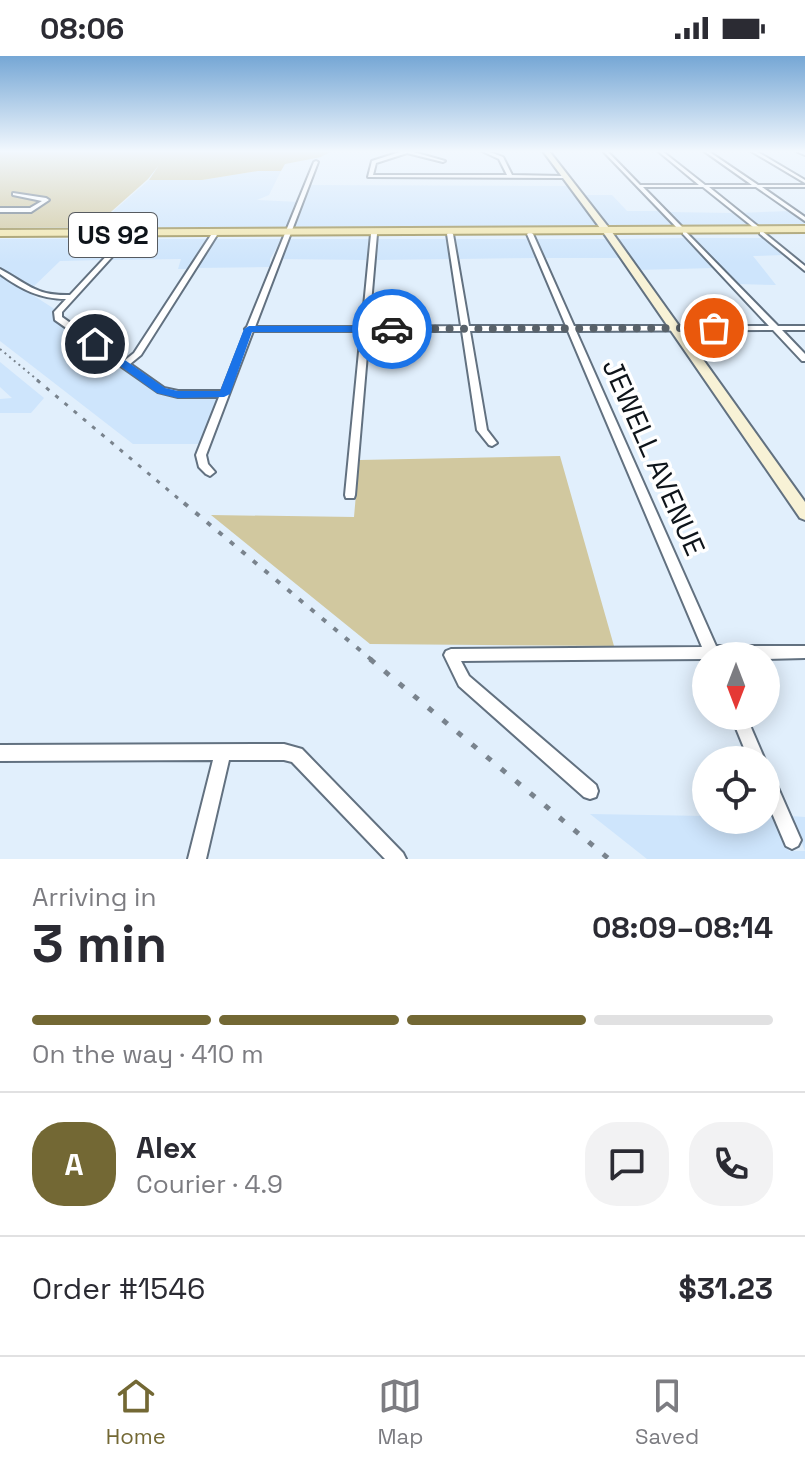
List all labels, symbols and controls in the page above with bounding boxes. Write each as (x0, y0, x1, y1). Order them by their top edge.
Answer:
text: 08:06 (40, 9, 124, 48)
road number: US 92 (69, 213, 157, 257)
courier (352, 289, 432, 369)
pin (680, 294, 748, 362)
icon: bag (692, 306, 736, 350)
icon: car (370, 307, 414, 351)
pin (61, 310, 129, 378)
icon: home (73, 322, 117, 366)
street label: JEWELL AVENUE (595, 353, 713, 561)
north arrow (692, 642, 780, 730)
map controls (692, 642, 780, 834)
button: locate (692, 746, 780, 834)
text: Arriving in (32, 880, 156, 914)
text: 08:09–08:14 (592, 908, 773, 947)
text: 3 min (32, 911, 167, 977)
text: On the way · 410 m (32, 1037, 264, 1071)
button: chat (585, 1122, 669, 1206)
button: phone (689, 1122, 773, 1206)
text: Alex (136, 1128, 197, 1167)
text: A (64, 1145, 84, 1184)
text: Courier · 4.9 (136, 1167, 283, 1201)
text: Order #1546 (32, 1269, 205, 1308)
text: $31.23 (679, 1269, 773, 1308)
tab: Home (106, 1374, 166, 1450)
tab: Map (377, 1374, 423, 1450)
tab: Saved (635, 1374, 699, 1450)

